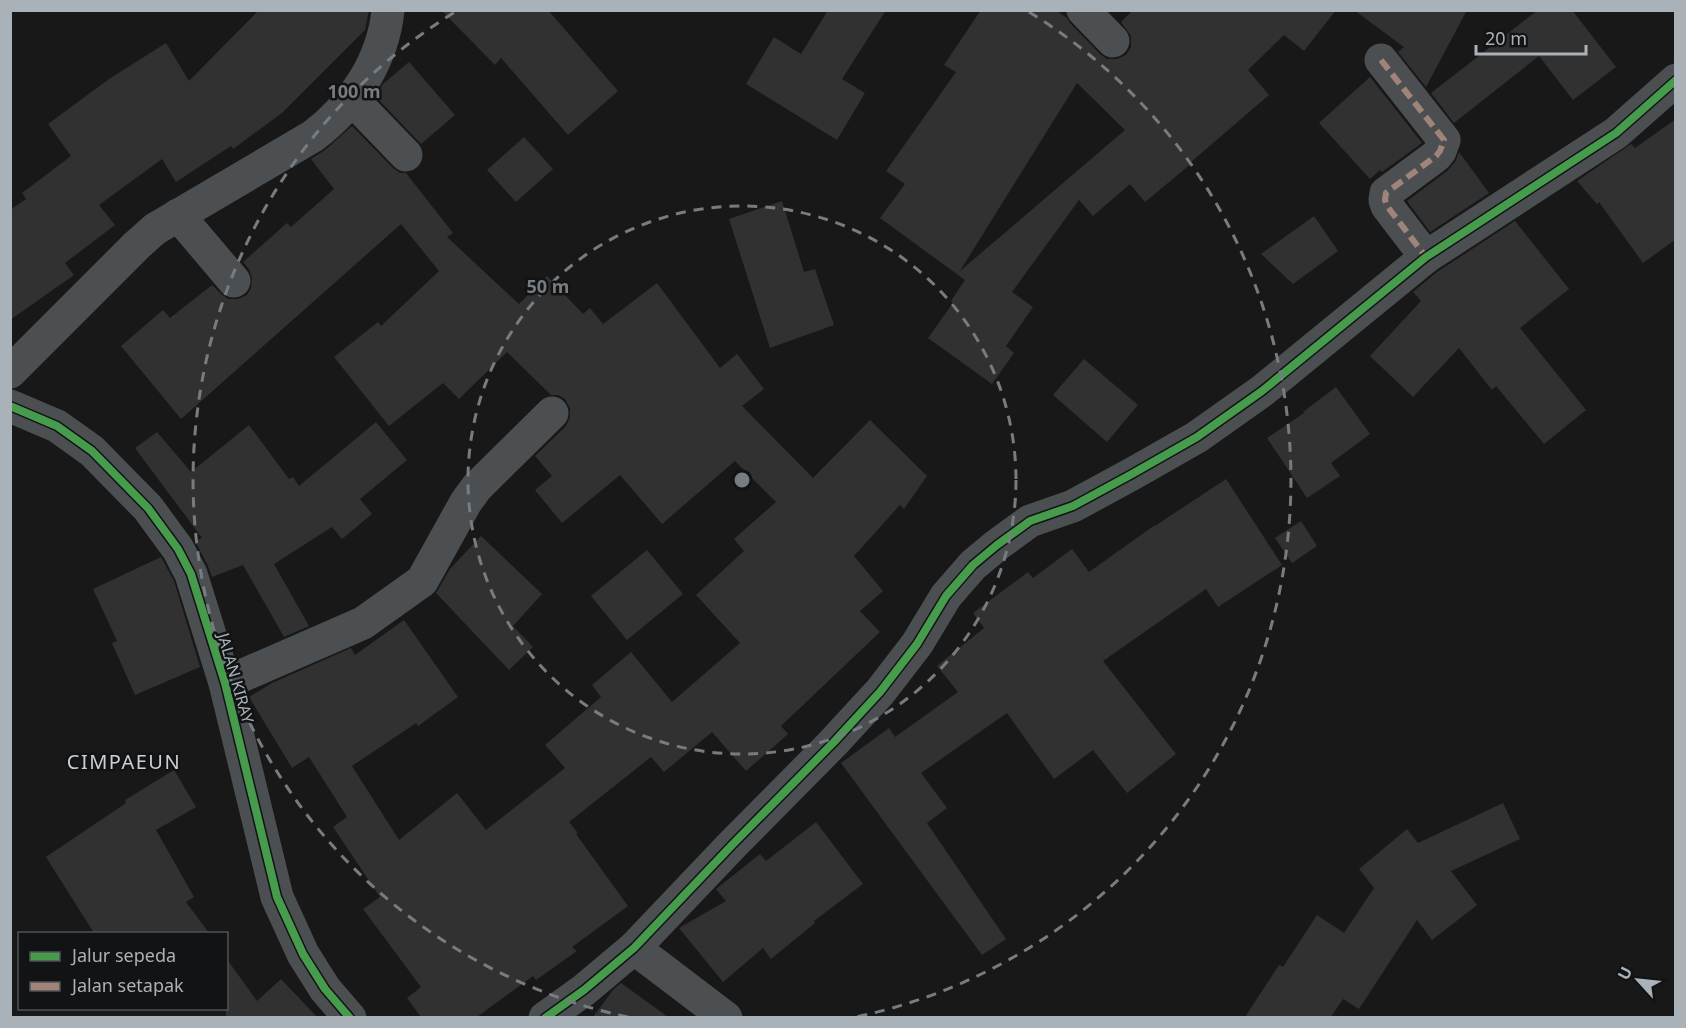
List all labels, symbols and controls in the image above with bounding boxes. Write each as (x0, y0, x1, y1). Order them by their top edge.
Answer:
scale bar (1476, 18, 1586, 56)
text: 20 m (1485, 26, 1527, 50)
text: 100 m (327, 79, 381, 103)
text: 50 m (527, 274, 569, 298)
centre of rings (732, 470, 752, 490)
street label: JALAN KIRAY (212, 628, 260, 727)
district label: CIMPAEUN (67, 748, 181, 775)
legend (18, 932, 228, 1010)
text: Jalur sepeda (70, 943, 176, 967)
north arrow (1608, 950, 1668, 1010)
text: U (1612, 963, 1637, 984)
text: Jalan setapak (70, 973, 184, 997)

